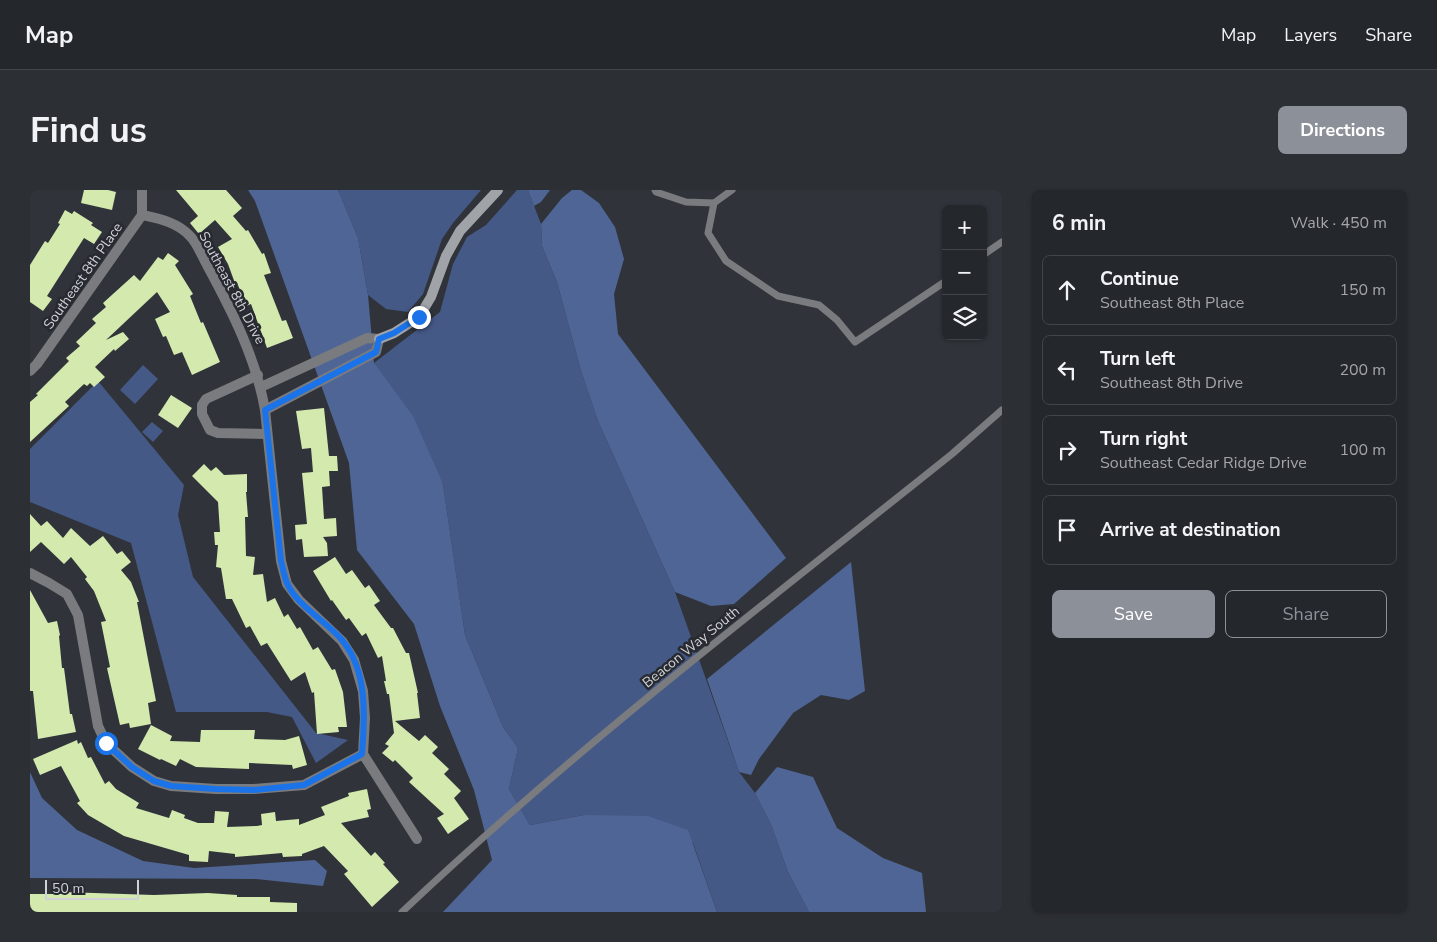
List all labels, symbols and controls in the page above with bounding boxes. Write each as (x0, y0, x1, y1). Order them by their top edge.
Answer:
text: Map (25, 19, 73, 51)
text: Map (1221, 23, 1256, 47)
text: Layers (1284, 23, 1337, 47)
text: Share (1365, 23, 1412, 47)
button: Directions (1278, 106, 1407, 154)
text: Find us (30, 107, 147, 154)
map controls (942, 205, 987, 340)
button: + (942, 205, 987, 250)
text: 6 min (1052, 209, 1106, 237)
text: Walk · 450 m (1291, 212, 1387, 234)
street label: Southeast 8th Place (39, 219, 127, 333)
street label: Southeast 8th Drive (194, 228, 270, 348)
button: − (942, 250, 987, 295)
text: Continue (1100, 266, 1179, 292)
icon: ahead (1053, 276, 1081, 304)
text: 150 m (1339, 279, 1386, 301)
text: Southeast 8th Place (1100, 292, 1244, 314)
button: layers (942, 295, 987, 340)
route end (408, 306, 431, 329)
text: Turn left (1100, 346, 1175, 372)
icon: left (1053, 356, 1081, 384)
text: 200 m (1339, 359, 1386, 381)
text: Southeast 8th Drive (1100, 372, 1243, 394)
text: Turn right (1100, 426, 1187, 452)
icon: right (1053, 436, 1081, 464)
text: 100 m (1339, 439, 1386, 461)
text: Southeast Cedar Ridge Drive (1100, 452, 1307, 474)
icon: arrive (1053, 516, 1081, 544)
text: Arrive at destination (1100, 517, 1281, 543)
button: Save (1052, 590, 1215, 638)
button: Share (1225, 590, 1387, 638)
street label: Beacon Way South (638, 602, 744, 692)
route start (95, 732, 118, 755)
scale bar (45, 877, 139, 900)
text: 50 m (52, 879, 84, 898)

